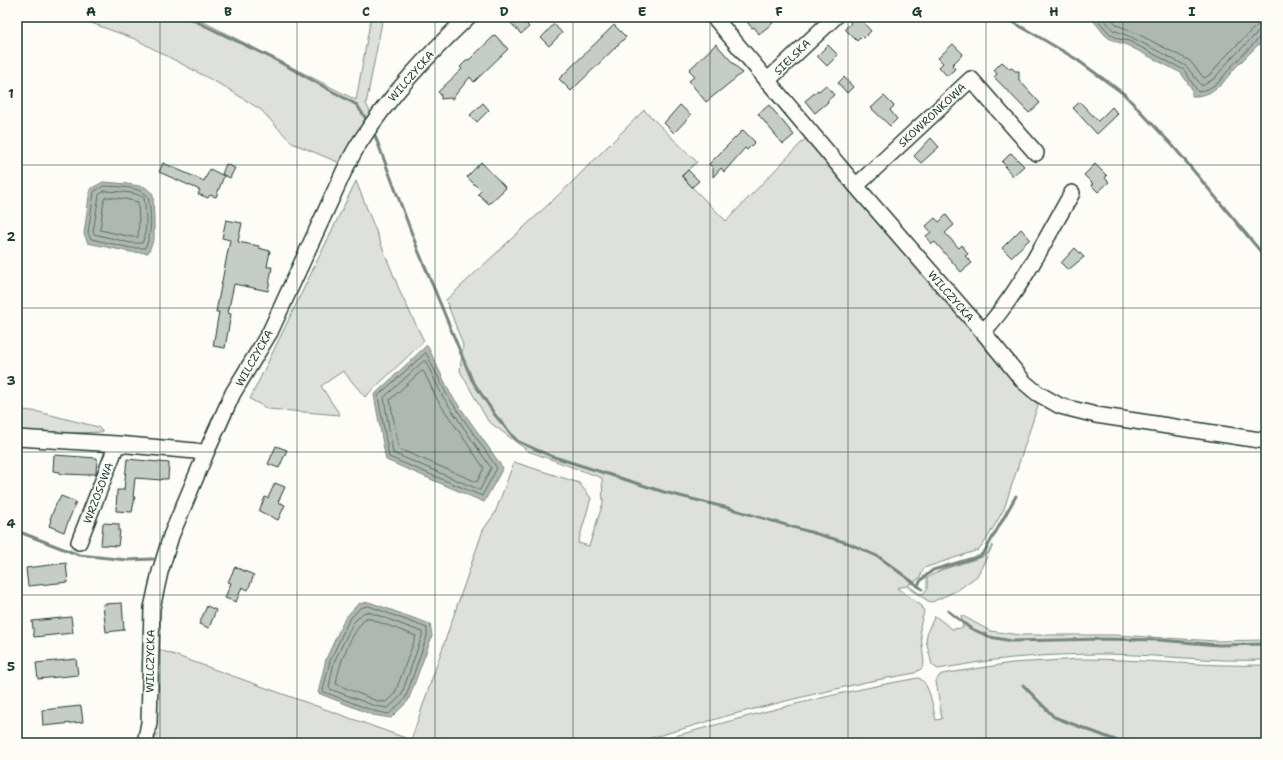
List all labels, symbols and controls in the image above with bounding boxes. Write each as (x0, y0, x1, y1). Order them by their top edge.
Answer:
text: A (86, 3, 96, 20)
text: B (224, 3, 232, 20)
text: C (362, 3, 370, 20)
text: D (499, 3, 509, 20)
text: E (638, 3, 647, 20)
text: F (775, 3, 783, 20)
text: G (912, 3, 923, 20)
text: H (1049, 3, 1059, 20)
text: I (1188, 3, 1196, 20)
street label: SIELSKA (771, 36, 814, 79)
street label: WILCZYCKA (385, 48, 438, 105)
street label: SKOWRONKOWA (895, 80, 969, 151)
text: 1 (8, 85, 14, 102)
text: 2 (6, 228, 16, 245)
street label: WILCZYCKA (924, 268, 977, 325)
street label: WILCZYCKA (232, 327, 277, 389)
text: 3 (6, 372, 16, 389)
street label: WRZOSOWA (80, 460, 117, 526)
text: 4 (6, 515, 16, 532)
street label: WILCZYCKA (142, 629, 159, 693)
text: 5 (7, 658, 15, 675)

